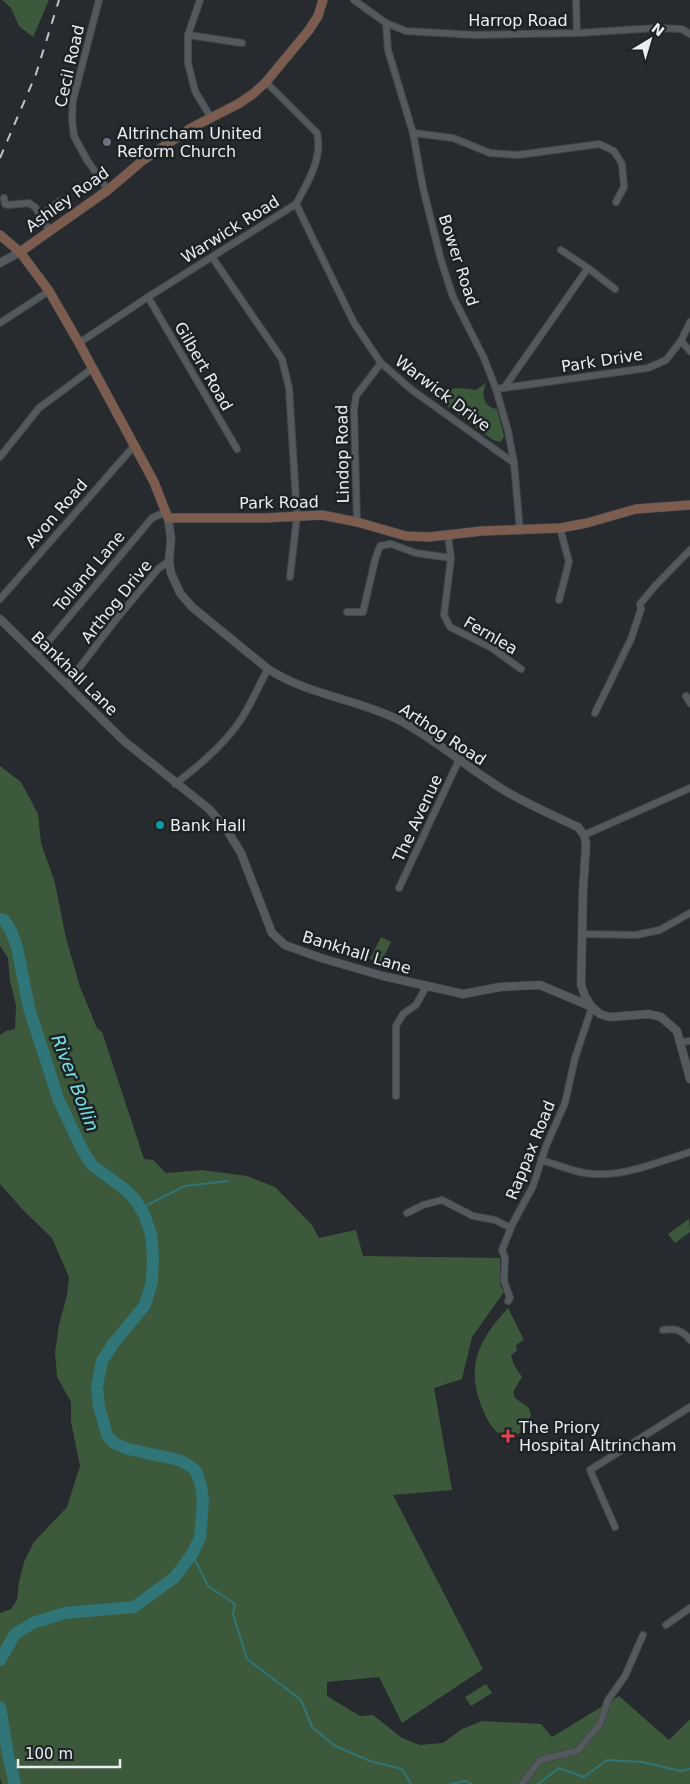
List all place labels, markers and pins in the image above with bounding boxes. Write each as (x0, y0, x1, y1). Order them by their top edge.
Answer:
place label: Altrincham United Reform Church (117, 124, 262, 161)
marker: Altrincham United Reform Church (101, 136, 113, 148)
place label: Bank Hall (170, 816, 246, 835)
marker: Bank Hall (154, 819, 166, 831)
place label: The Priory Hospital Altrincham (518, 1418, 677, 1455)
marker: The Priory Hospital Altrincham (501, 1429, 515, 1443)

